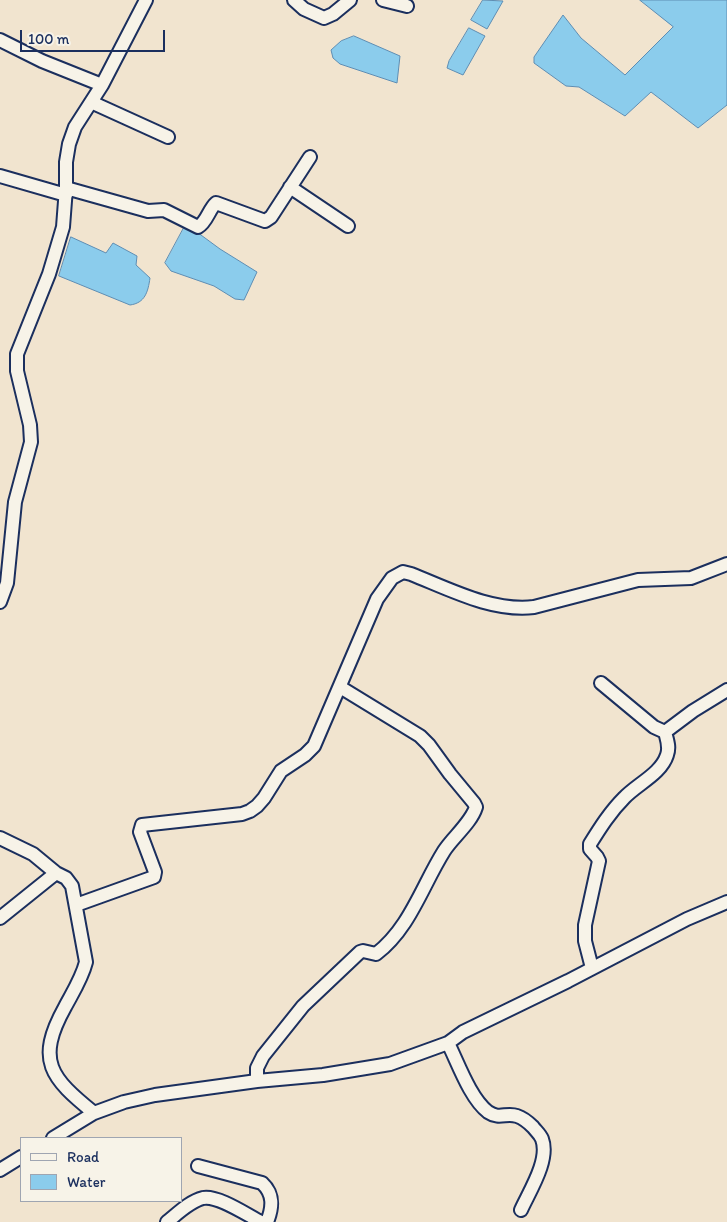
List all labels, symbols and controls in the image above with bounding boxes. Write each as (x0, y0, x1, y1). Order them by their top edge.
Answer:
scale bar (22, 20, 168, 52)
text: 100 m (28, 30, 69, 48)
legend (20, 1137, 182, 1202)
text: Road (67, 1148, 99, 1166)
text: Water (67, 1173, 105, 1191)

